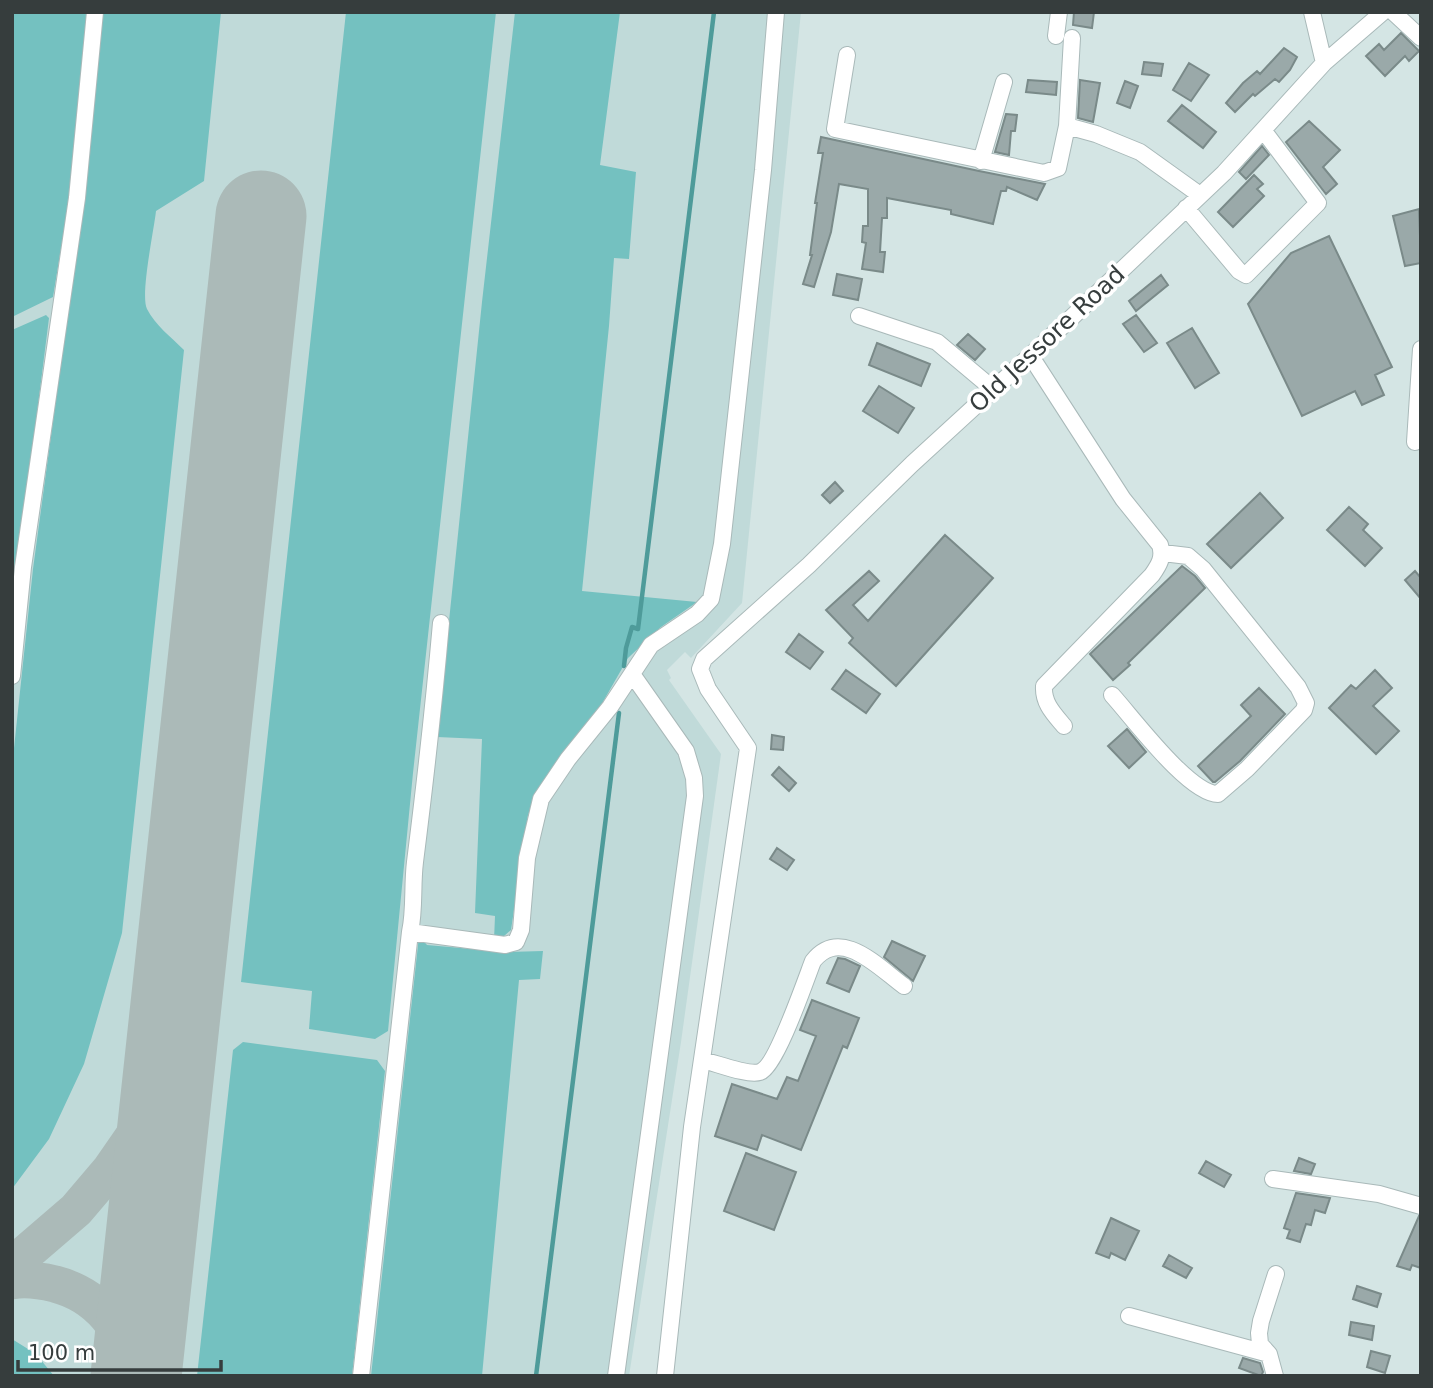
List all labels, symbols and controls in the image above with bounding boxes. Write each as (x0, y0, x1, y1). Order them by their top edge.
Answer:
street label: Old Jessore Road (964, 260, 1130, 418)
scale bar (18, 1328, 220, 1372)
text: 100 m (28, 1341, 95, 1365)

